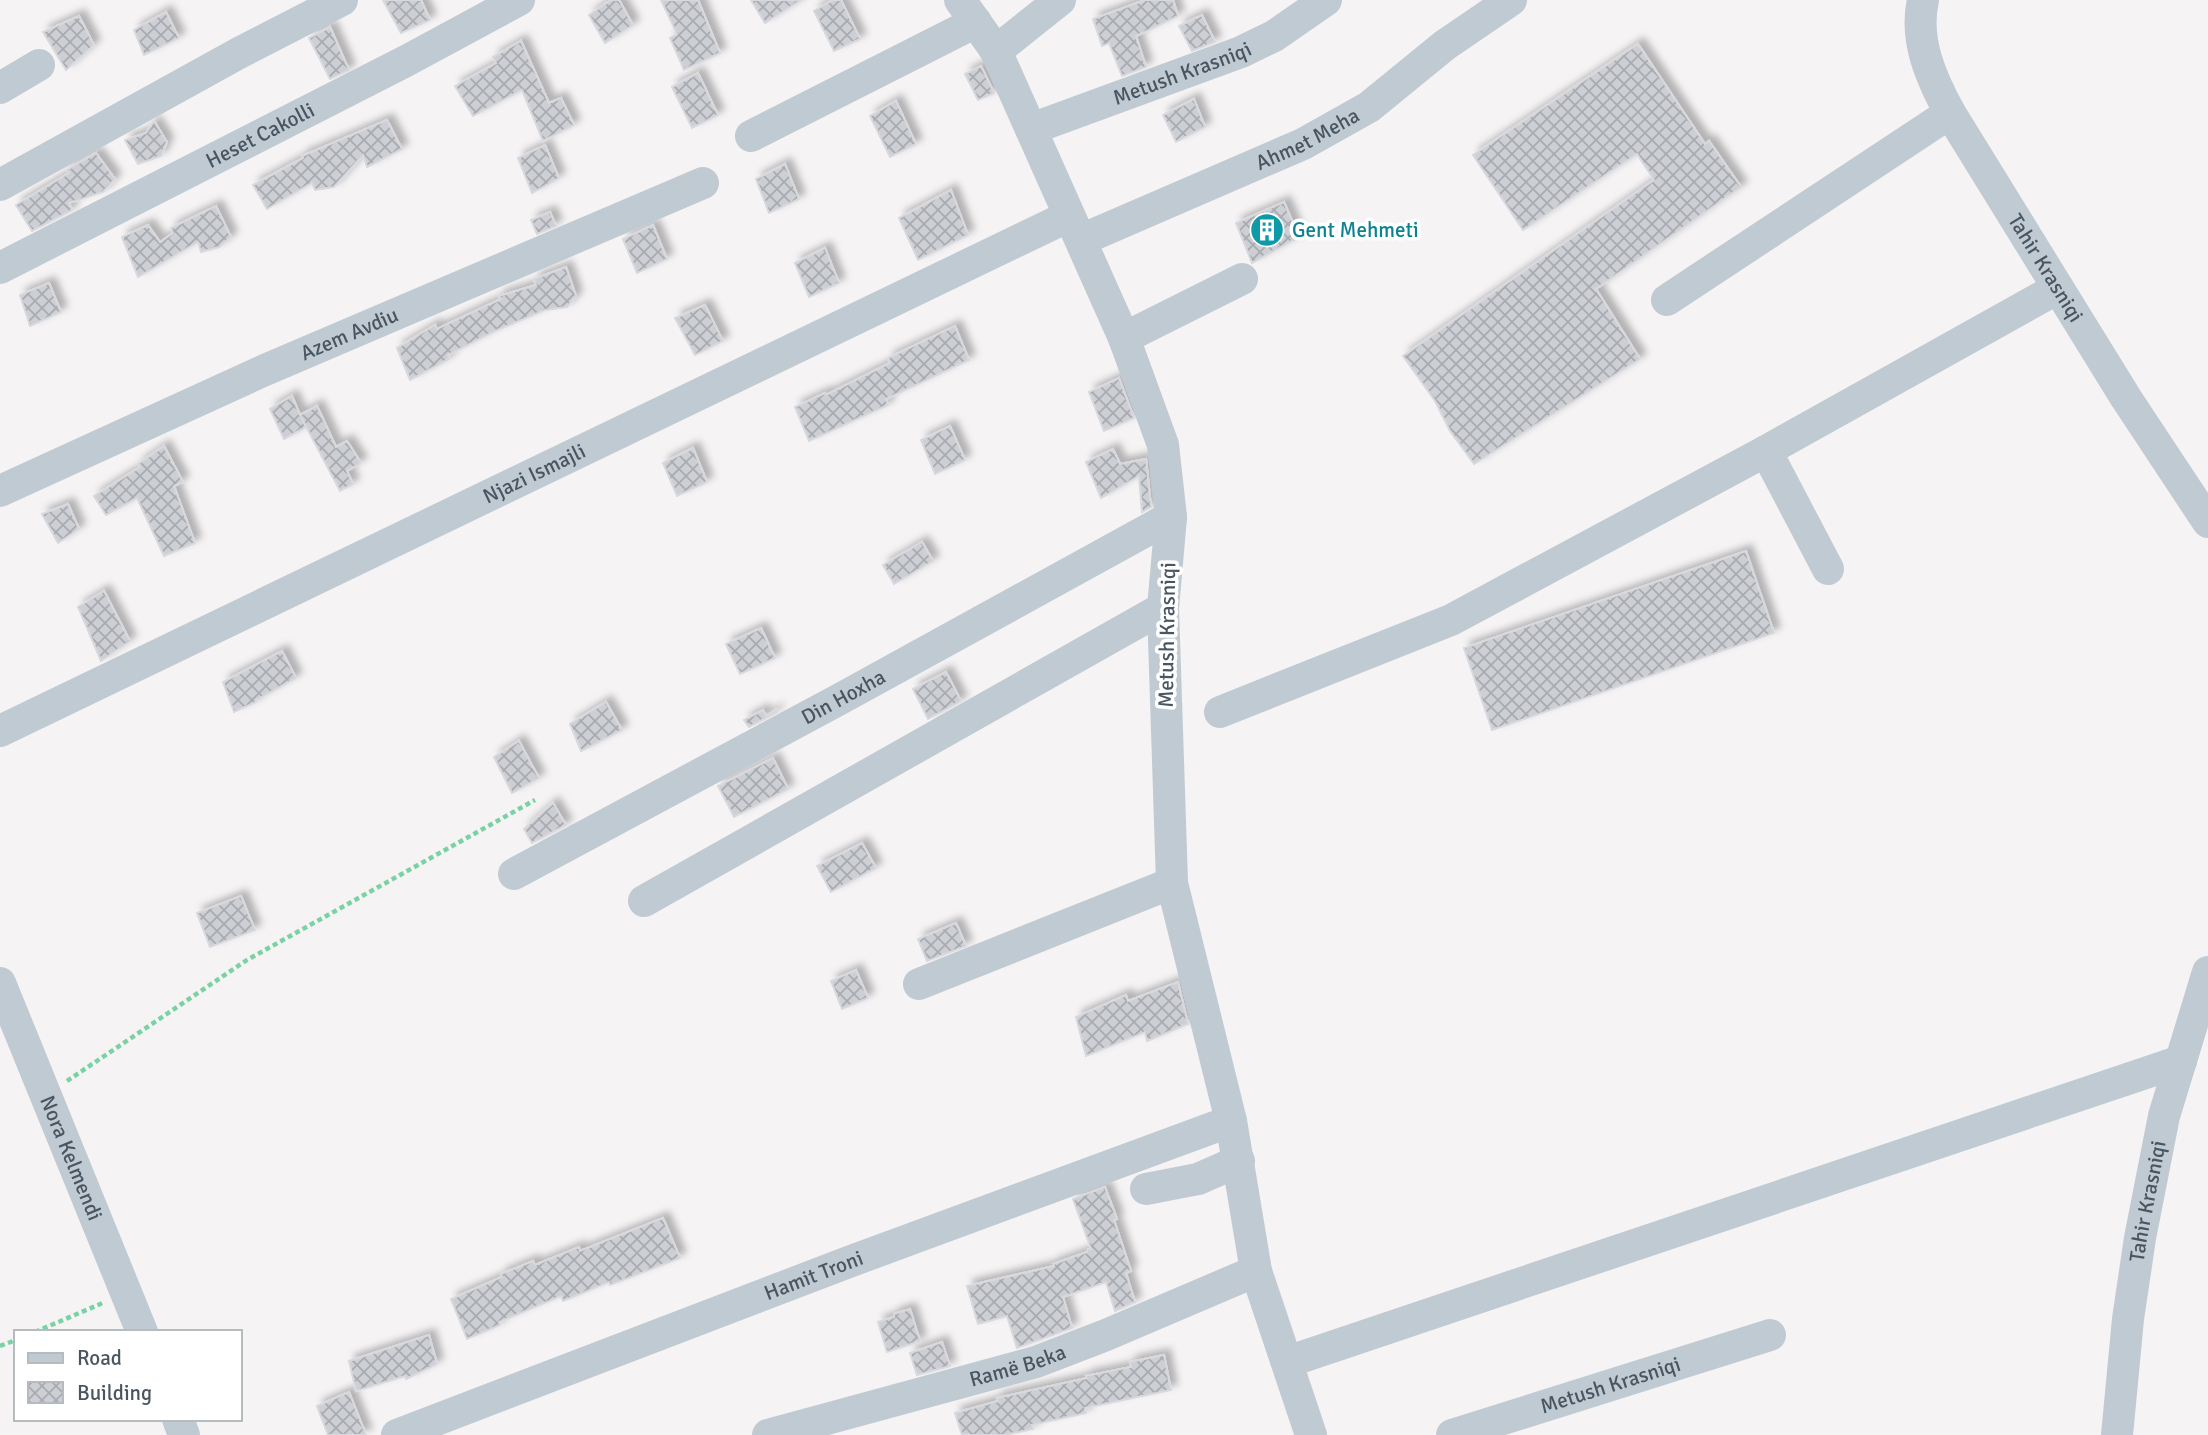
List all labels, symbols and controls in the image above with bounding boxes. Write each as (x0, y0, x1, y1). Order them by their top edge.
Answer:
street label: Metush Krasniqi (1109, 36, 1256, 111)
street label: Heset Cakolli (202, 97, 319, 174)
street label: Ahmet Meha (1252, 102, 1364, 176)
street label: Tahir Krasniqi (2002, 209, 2089, 327)
building icon: Gent Mehmeti (1248, 211, 1286, 249)
place label: Gent Mehmeti (1292, 217, 1419, 243)
street label: Azem Avdiu (296, 302, 402, 366)
street label: Njazi Ismajli (479, 438, 590, 509)
street label: Metush Krasniqi (1153, 562, 1181, 708)
street label: Din Hoxha (797, 664, 890, 730)
street label: Nora Kelmendi (34, 1092, 108, 1224)
street label: Tahir Krasniqi (2124, 1138, 2172, 1263)
street label: Hamit Troni (760, 1245, 867, 1306)
legend (14, 1330, 242, 1421)
street label: Ramë Beka (967, 1339, 1070, 1393)
text: Road (77, 1345, 122, 1371)
street label: Metush Krasniqi (1537, 1351, 1684, 1419)
text: Building (77, 1380, 152, 1406)

